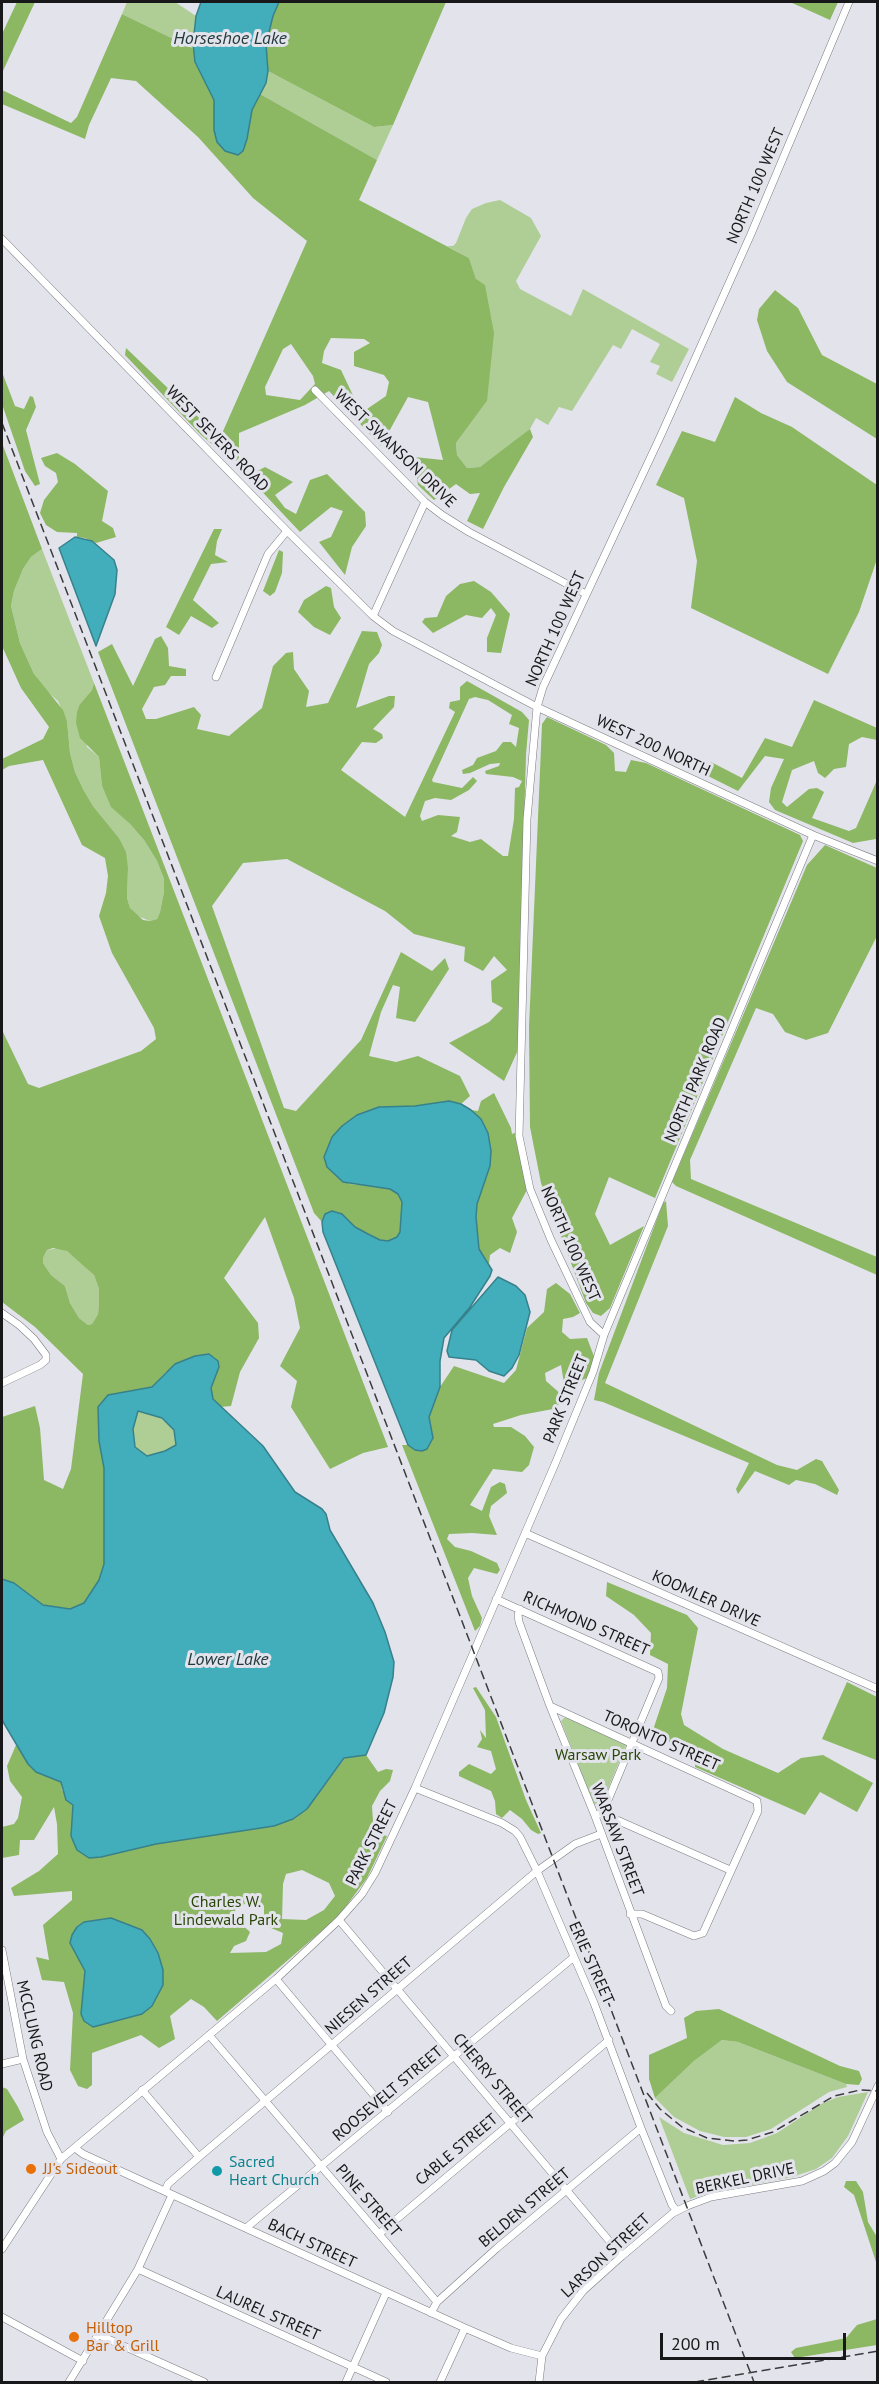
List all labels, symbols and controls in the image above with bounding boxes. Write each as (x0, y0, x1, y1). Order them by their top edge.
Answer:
water label: Horseshoe Lake (173, 28, 287, 50)
street label: NORTH 100 WEST (723, 125, 789, 247)
street label: WEST SEVERS ROAD (162, 382, 272, 496)
street label: WEST SWANSON DRIVE (330, 386, 460, 512)
street label: NORTH 100 WEST (522, 569, 590, 689)
street label: WEST 200 NORTH (593, 711, 713, 781)
street label: NORTH PARK ROAD (661, 1014, 731, 1146)
street label: NORTH 100 WEST (536, 1184, 604, 1304)
street label: PARK STREET (540, 1352, 592, 1446)
street label: KOOMLER DRIVE (649, 1567, 763, 1631)
street label: RICHMOND STREET (520, 1588, 652, 1660)
water label: Lower Lake (187, 1649, 269, 1671)
street label: TORONTO STREET (600, 1707, 722, 1775)
park label: Warsaw Park (555, 1745, 641, 1765)
street label: WARSAW STREET (587, 1781, 647, 1899)
street label: PARK STREET (342, 1797, 402, 1889)
park label: Charles W. Lindewald Park (174, 1892, 278, 1930)
street label: ERIE STREET (564, 1919, 618, 2007)
street label: NIESEN STREET (322, 1953, 416, 2039)
street label: MCCLUNG ROAD (12, 1979, 56, 2093)
street label: CHERRY STREET (448, 2030, 536, 2128)
street label: ROOSEVELT STREET (329, 2042, 447, 2146)
street label: CABLE STREET (412, 2110, 502, 2190)
place label: Sacred Heart Church (229, 2152, 319, 2190)
place label: JJ's Sideout (43, 2159, 118, 2179)
street label: BERKEL DRIVE (694, 2159, 796, 2199)
street label: PINE STREET (331, 2161, 405, 2241)
marker: JJ's Sideout (24, 2162, 38, 2176)
marker: Sacred Heart Church (210, 2164, 224, 2178)
street label: BELDEN STREET (475, 2164, 575, 2252)
street label: LARSON STREET (558, 2210, 654, 2302)
street label: BACH STREET (265, 2215, 359, 2273)
street label: LAUREL STREET (213, 2283, 323, 2345)
place label: Hilltop Bar & Grill (86, 2318, 159, 2356)
scale bar (663, 2321, 849, 2359)
marker: Hilltop Bar & Grill (67, 2330, 81, 2344)
text: 200 m (671, 2332, 720, 2355)

